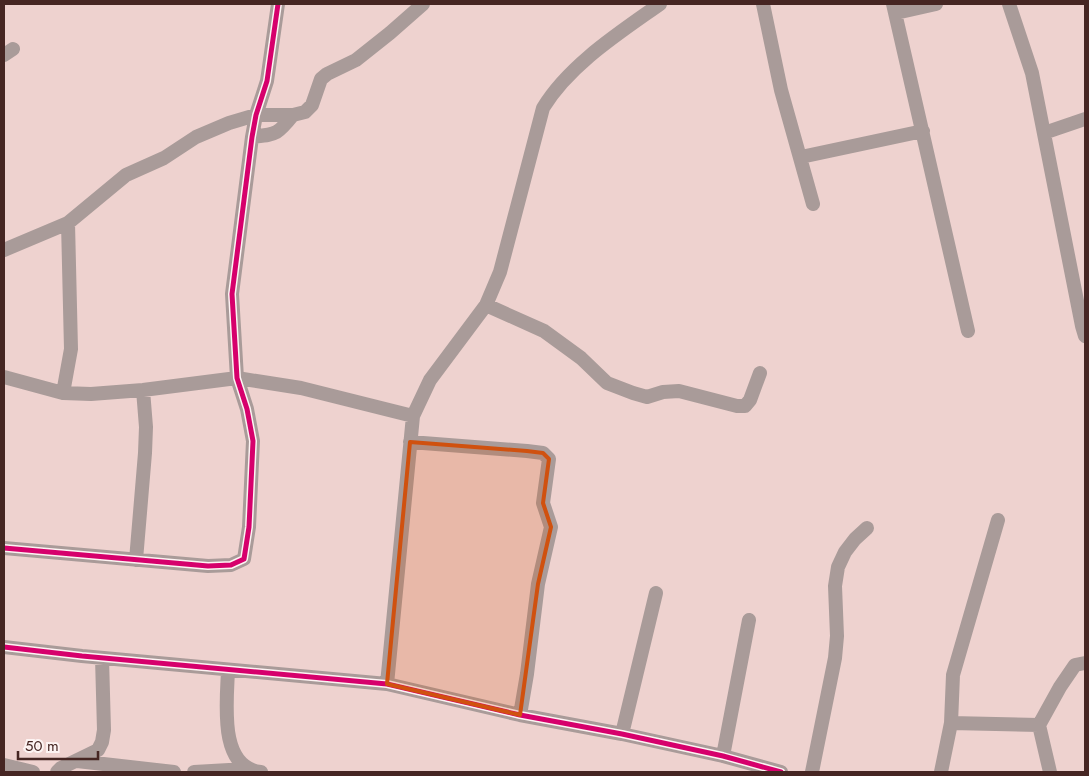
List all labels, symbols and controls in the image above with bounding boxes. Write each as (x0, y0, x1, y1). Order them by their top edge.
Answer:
scale bar (18, 728, 98, 760)
text: 50 m (25, 735, 59, 757)

